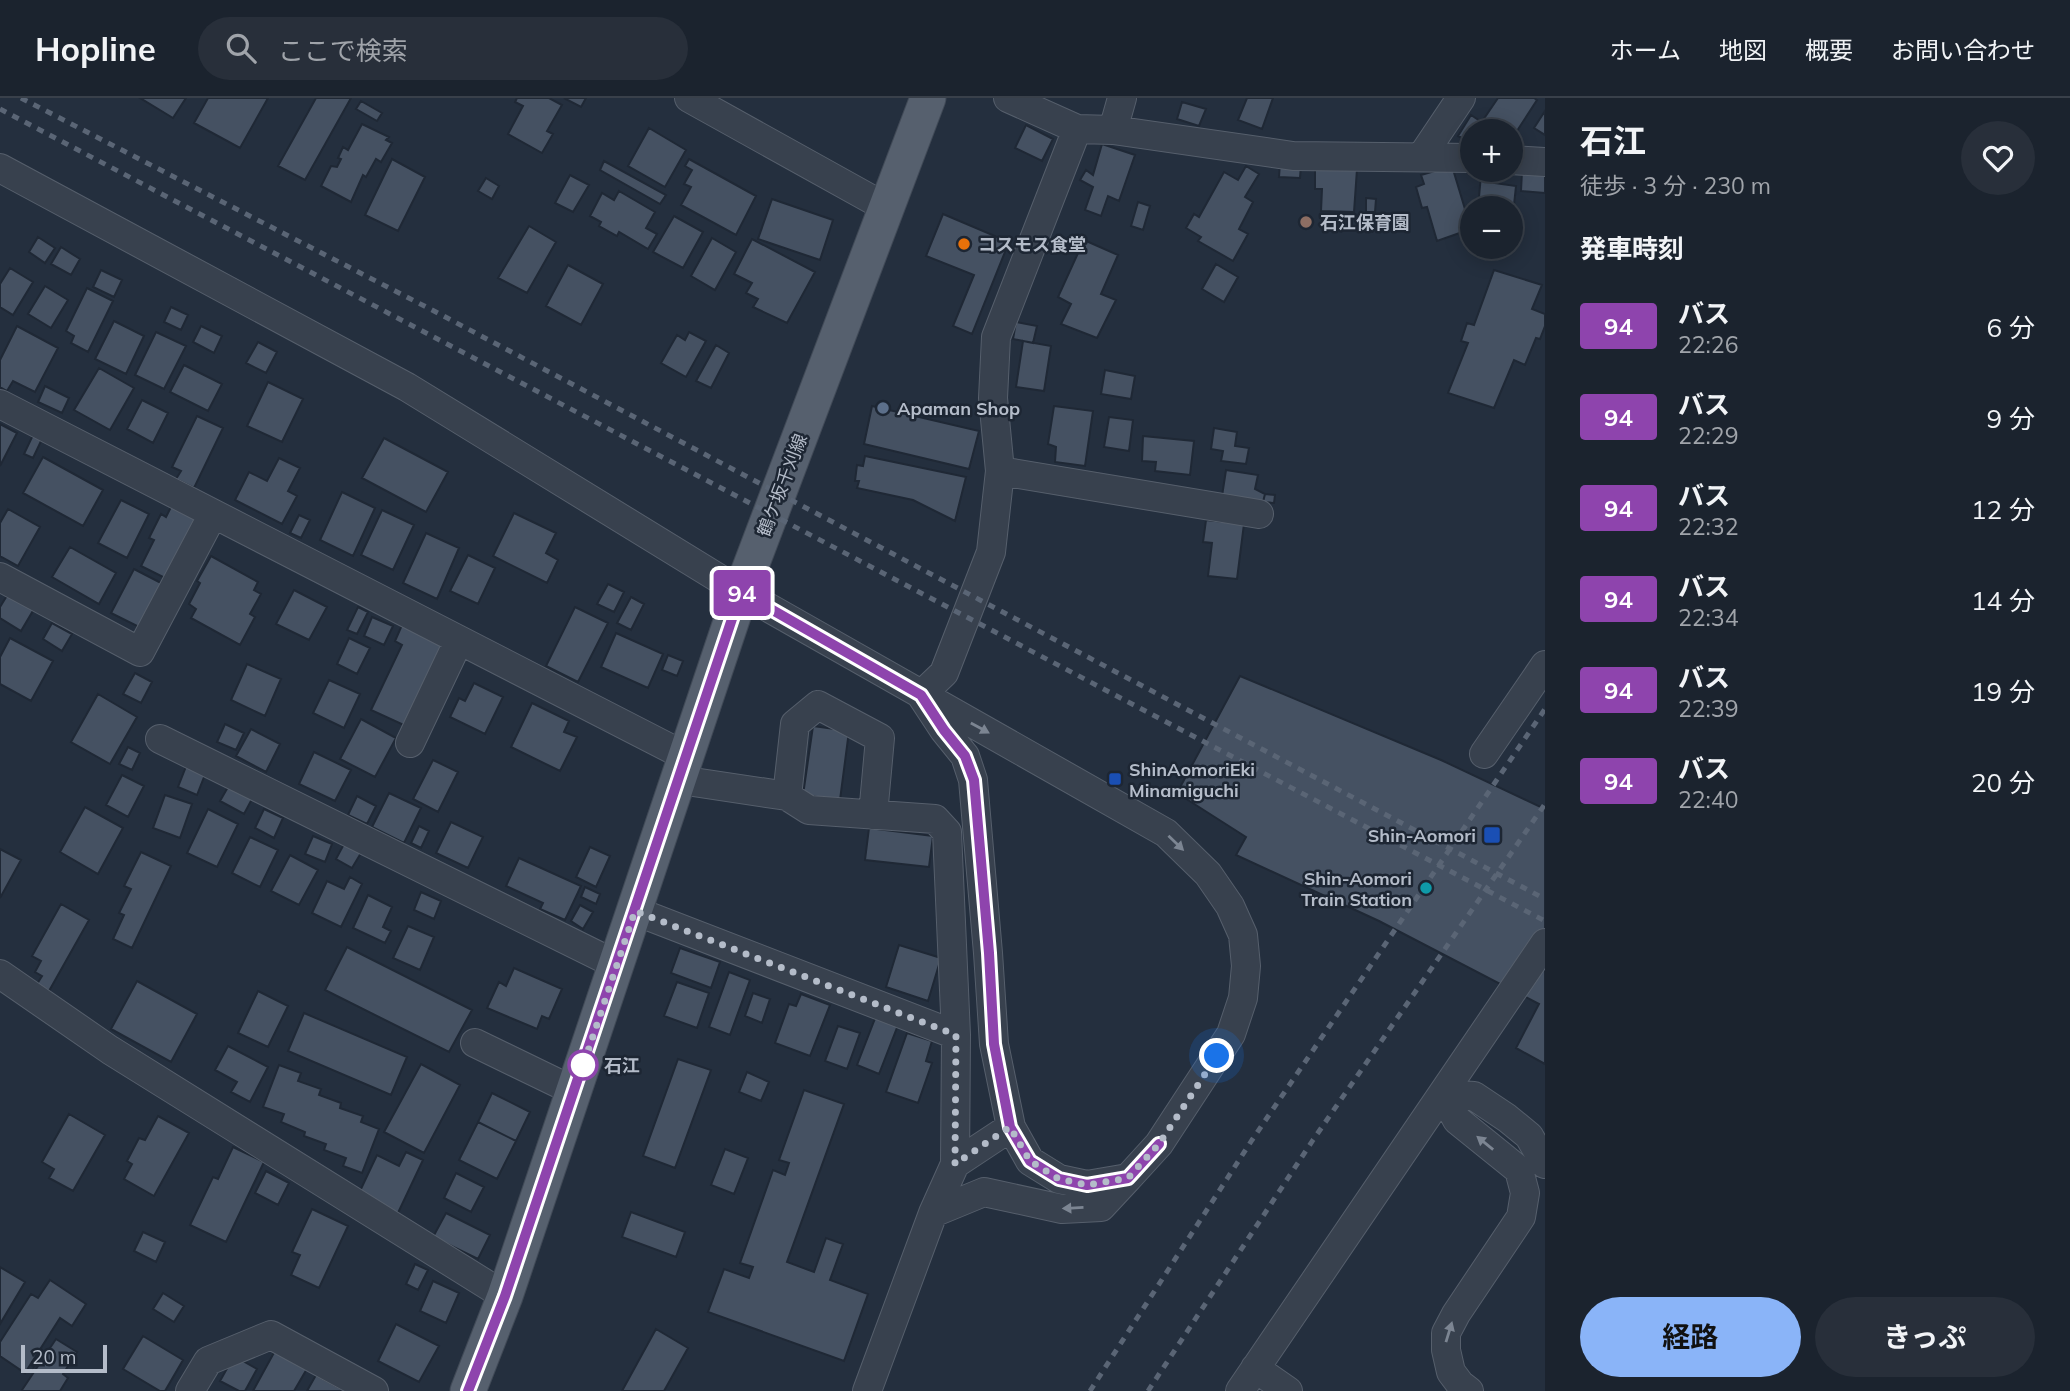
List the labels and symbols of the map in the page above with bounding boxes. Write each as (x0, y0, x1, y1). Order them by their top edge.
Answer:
place label: 石江保育園 (1320, 211, 1410, 234)
marker: 石江保育園 (1298, 214, 1314, 230)
place label: コスモス食堂 (978, 233, 1086, 256)
marker: コスモス食堂 (956, 236, 972, 252)
place label: Apaman Shop (897, 397, 1020, 420)
marker: Apaman Shop (875, 400, 891, 416)
street label: 鶴ケ坂千刈線 (752, 430, 812, 540)
line badge: 94 (710, 570, 774, 616)
one-way arrow (971, 722, 990, 734)
place label: ShinAomoriEki Minamiguchi (1129, 758, 1255, 802)
marker: ShinAomoriEki Minamiguchi (1107, 771, 1123, 787)
place label: Shin-Aomori (1368, 824, 1476, 847)
marker: Shin-Aomori (1482, 825, 1502, 845)
one-way arrow (1167, 835, 1184, 851)
place label: Shin-Aomori Train Station (1301, 867, 1412, 911)
marker: Shin-Aomori Train Station (1418, 880, 1434, 896)
your location (1199, 1038, 1234, 1073)
marker: 石江 (568, 1050, 598, 1080)
place label: 石江 (604, 1054, 640, 1077)
one-way arrow (1476, 1136, 1493, 1151)
one-way arrow (1061, 1203, 1083, 1214)
one-way arrow (1445, 1321, 1455, 1342)
scale bar (21, 1342, 107, 1374)

